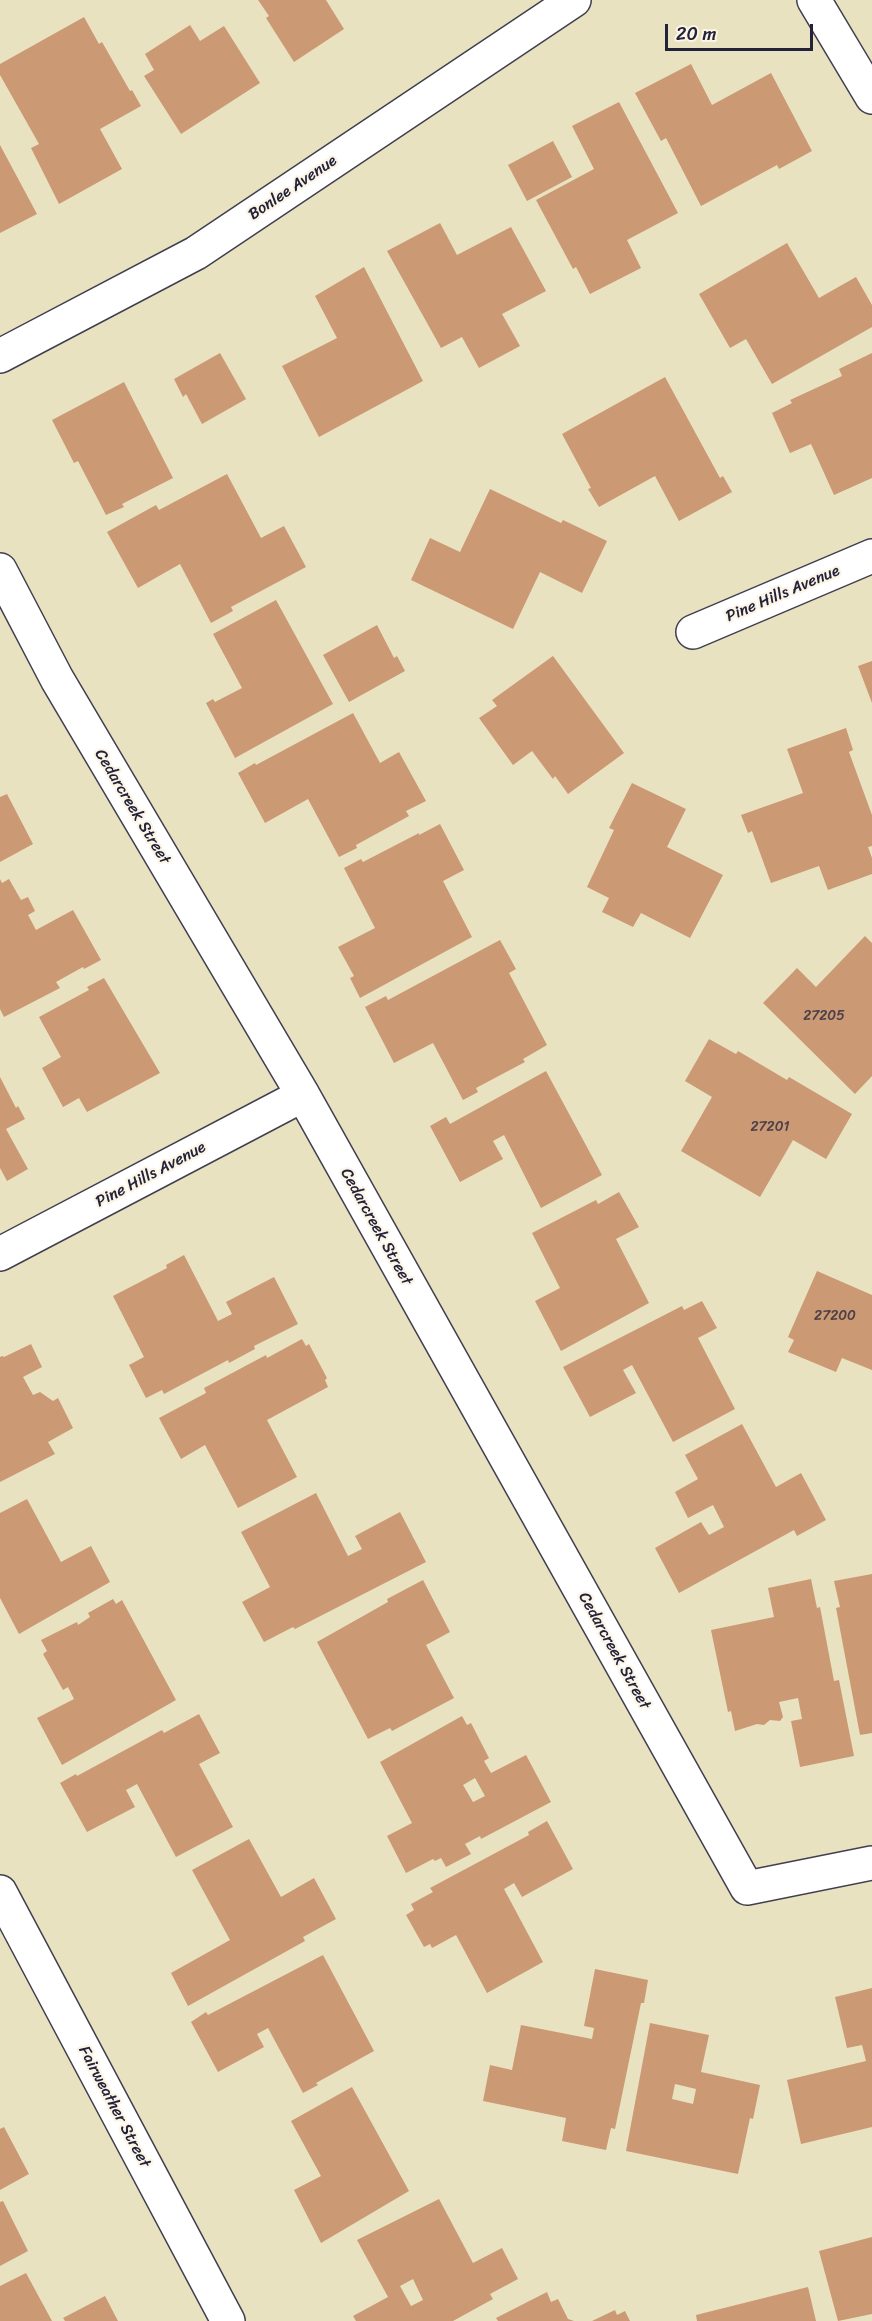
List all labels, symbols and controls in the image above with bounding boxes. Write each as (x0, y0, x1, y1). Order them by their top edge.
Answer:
scale bar (668, 12, 816, 50)
text: 20 m (676, 18, 716, 50)
street label: Bonlee Avenue (245, 151, 341, 225)
street label: Pine Hills Avenue (723, 561, 843, 627)
street label: Cedarcreek Street (90, 746, 174, 868)
house number: 27205 (803, 1008, 845, 1024)
house number: 27201 (750, 1119, 790, 1135)
street label: Pine Hills Avenue (93, 1138, 209, 1212)
street label: Cedarcreek Street (336, 1165, 416, 1289)
house number: 27200 (814, 1308, 856, 1324)
street label: Cedarcreek Street (574, 1589, 654, 1713)
street label: Fairweather Street (74, 2043, 154, 2171)

